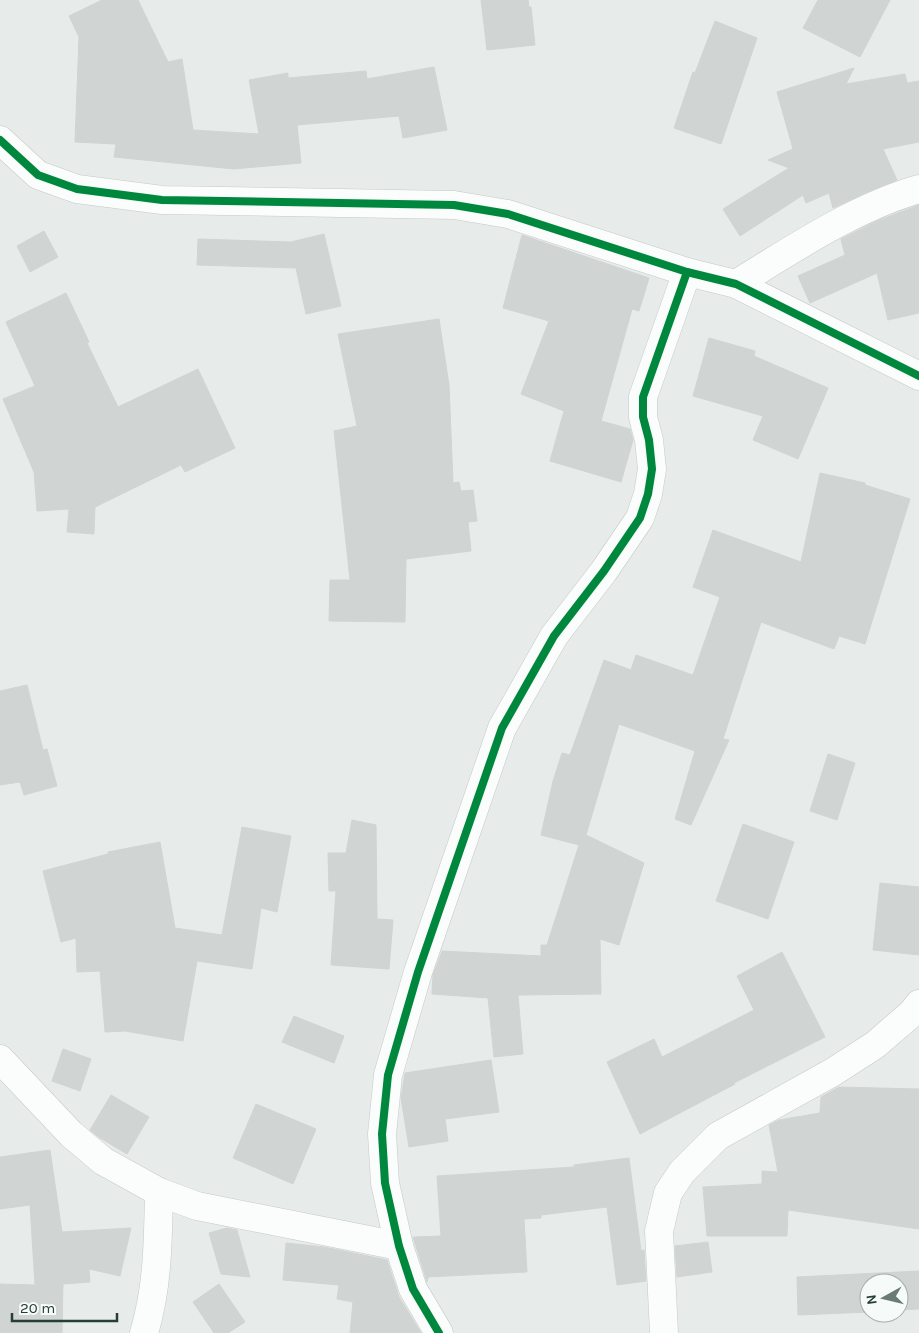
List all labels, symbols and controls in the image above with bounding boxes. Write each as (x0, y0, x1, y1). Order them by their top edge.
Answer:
north arrow (859, 1273, 909, 1323)
scale bar (12, 1290, 118, 1322)
text: N (863, 1294, 881, 1306)
text: 20 m (20, 1299, 55, 1317)

